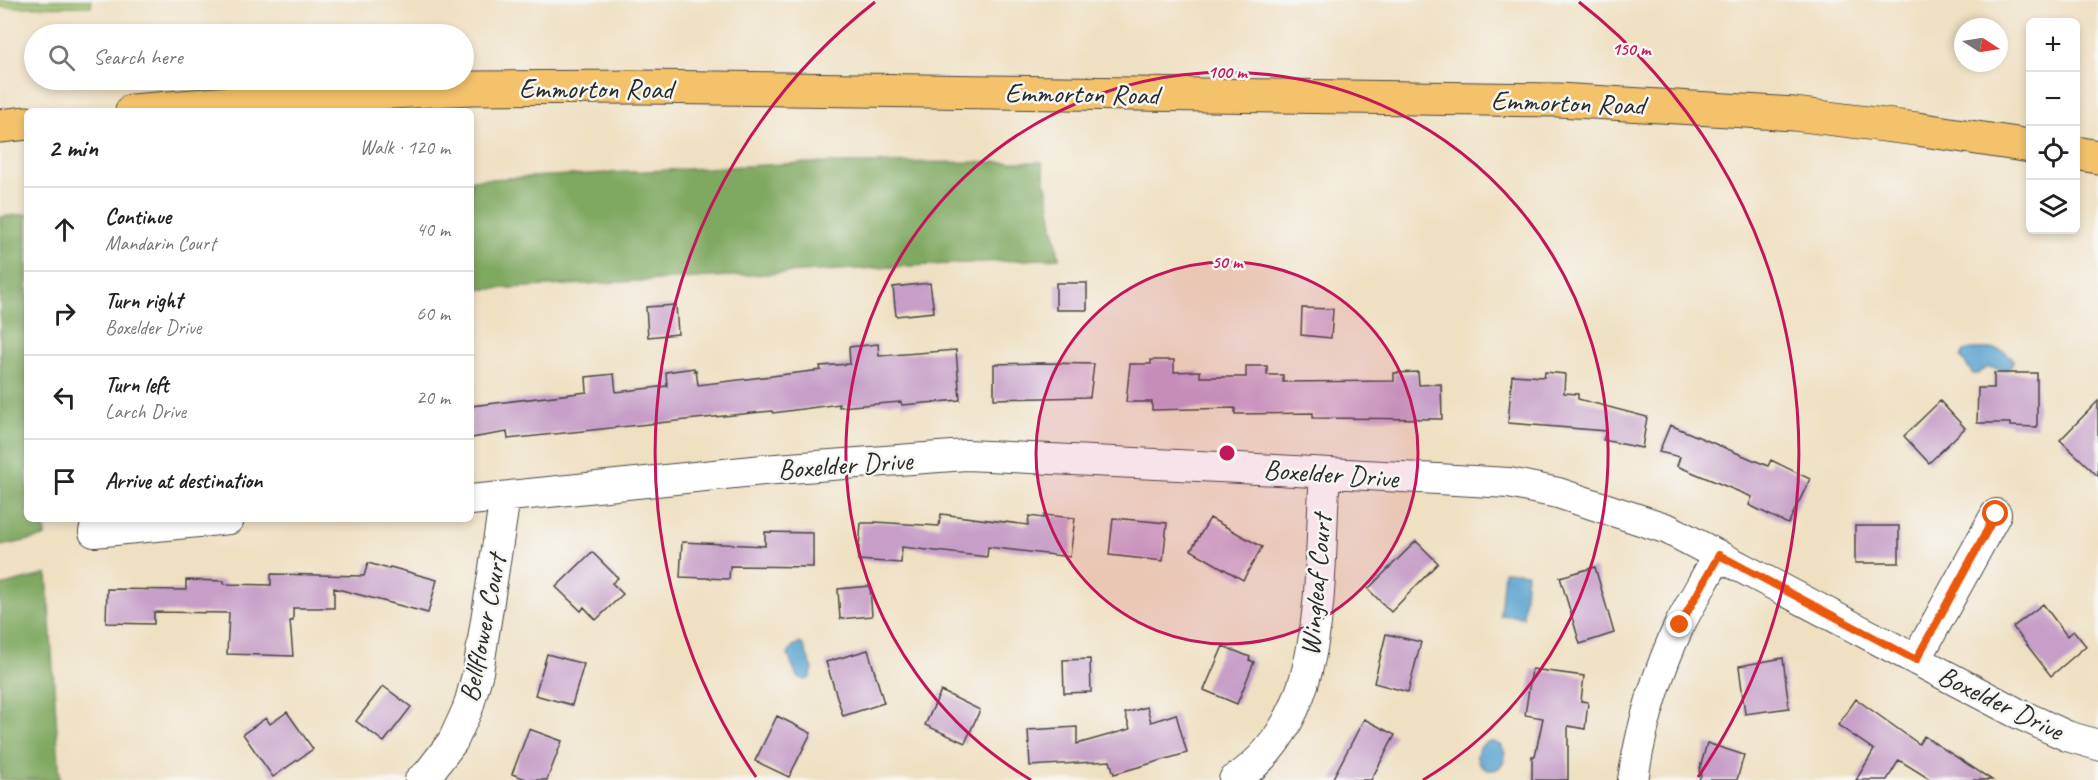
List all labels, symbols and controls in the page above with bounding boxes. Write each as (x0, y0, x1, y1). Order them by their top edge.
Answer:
north arrow (1954, 18, 2008, 72)
map controls (2026, 18, 2080, 234)
button: + (2026, 18, 2080, 72)
search box (24, 24, 474, 90)
text: 150 m (1612, 38, 1652, 60)
icon: search (45, 41, 78, 74)
text: Search here (93, 43, 183, 71)
text: 100 m (1208, 61, 1248, 83)
street label: Emmorton Road (519, 71, 677, 106)
button: − (2026, 72, 2080, 126)
street label: Emmorton Road (1005, 75, 1163, 112)
street label: Emmorton Road (1490, 82, 1650, 123)
button: locate (2026, 126, 2080, 180)
text: 2 min (48, 131, 98, 164)
text: Walk · 120 m (360, 135, 450, 160)
button: layers (2026, 180, 2080, 234)
text: Continue (105, 203, 171, 231)
icon: ahead (48, 213, 81, 246)
text: 40 m (416, 217, 450, 242)
text: Mandarin Court (105, 231, 216, 256)
text: 50 m (1212, 251, 1244, 273)
text: Turn right (105, 287, 182, 315)
icon: right (48, 297, 81, 330)
text: 60 m (416, 301, 450, 326)
text: Boxelder Drive (105, 315, 201, 340)
text: Turn left (105, 371, 169, 399)
icon: left (48, 381, 81, 414)
text: 20 m (416, 385, 450, 410)
text: Larch Drive (105, 399, 186, 424)
street label: Boxelder Drive (777, 442, 915, 487)
centre of rings (1217, 443, 1237, 463)
street label: Boxelder Drive (1263, 451, 1401, 496)
icon: arrive (48, 465, 81, 498)
text: Arrive at destination (105, 467, 262, 495)
route start (1982, 500, 2008, 526)
street label: Wingleaf Court (1292, 509, 1339, 657)
street label: Bellflower Court (451, 548, 515, 705)
route end (1666, 611, 1692, 637)
street label: Boxelder Drive (1933, 657, 2071, 749)

